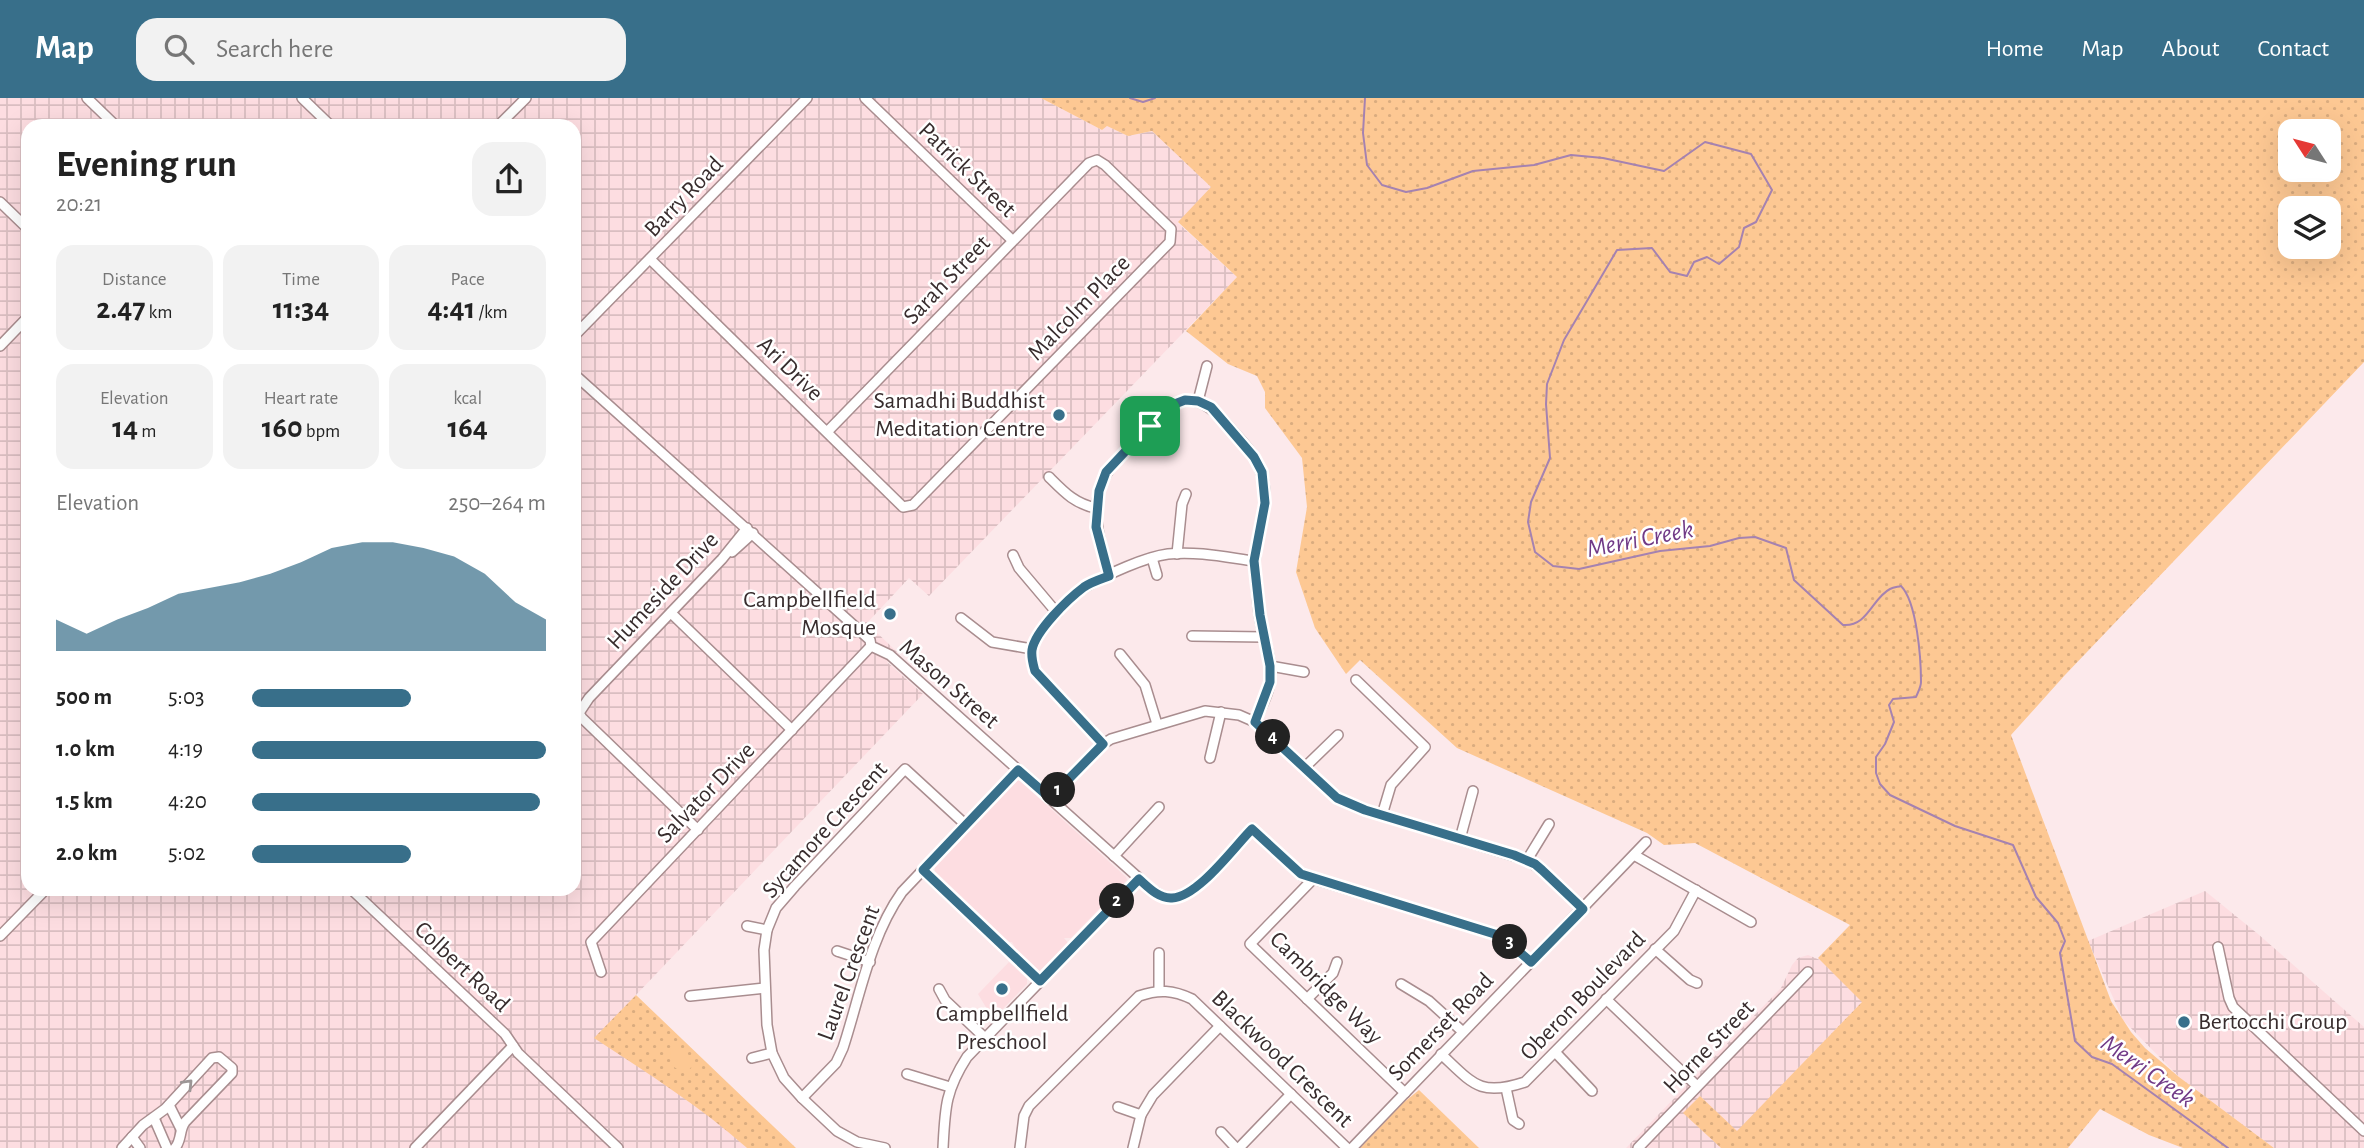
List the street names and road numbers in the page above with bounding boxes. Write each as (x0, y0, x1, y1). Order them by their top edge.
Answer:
street label: Patrick Street (914, 118, 1020, 222)
street label: Barry Road (640, 152, 728, 242)
street label: Sarah Street (899, 231, 995, 329)
street label: Malcolm Place (1023, 251, 1135, 365)
street label: Ari Drive (753, 332, 827, 406)
street label: Humeside Drive (603, 528, 723, 654)
street label: Mason Street (895, 635, 1004, 734)
street label: Salvator Drive (652, 738, 760, 848)
street label: Sycamore Crescent (758, 757, 892, 903)
street label: Laurel Crescent (813, 902, 885, 1044)
street label: Colbert Road (410, 917, 514, 1017)
street label: Cambridge Way (1265, 927, 1387, 1049)
street label: Oberon Boulevard (1516, 927, 1650, 1065)
street label: Somerset Road (1384, 968, 1498, 1086)
street label: Blackwood Crescent (1207, 986, 1357, 1132)
street label: Horne Street (1659, 996, 1759, 1098)

